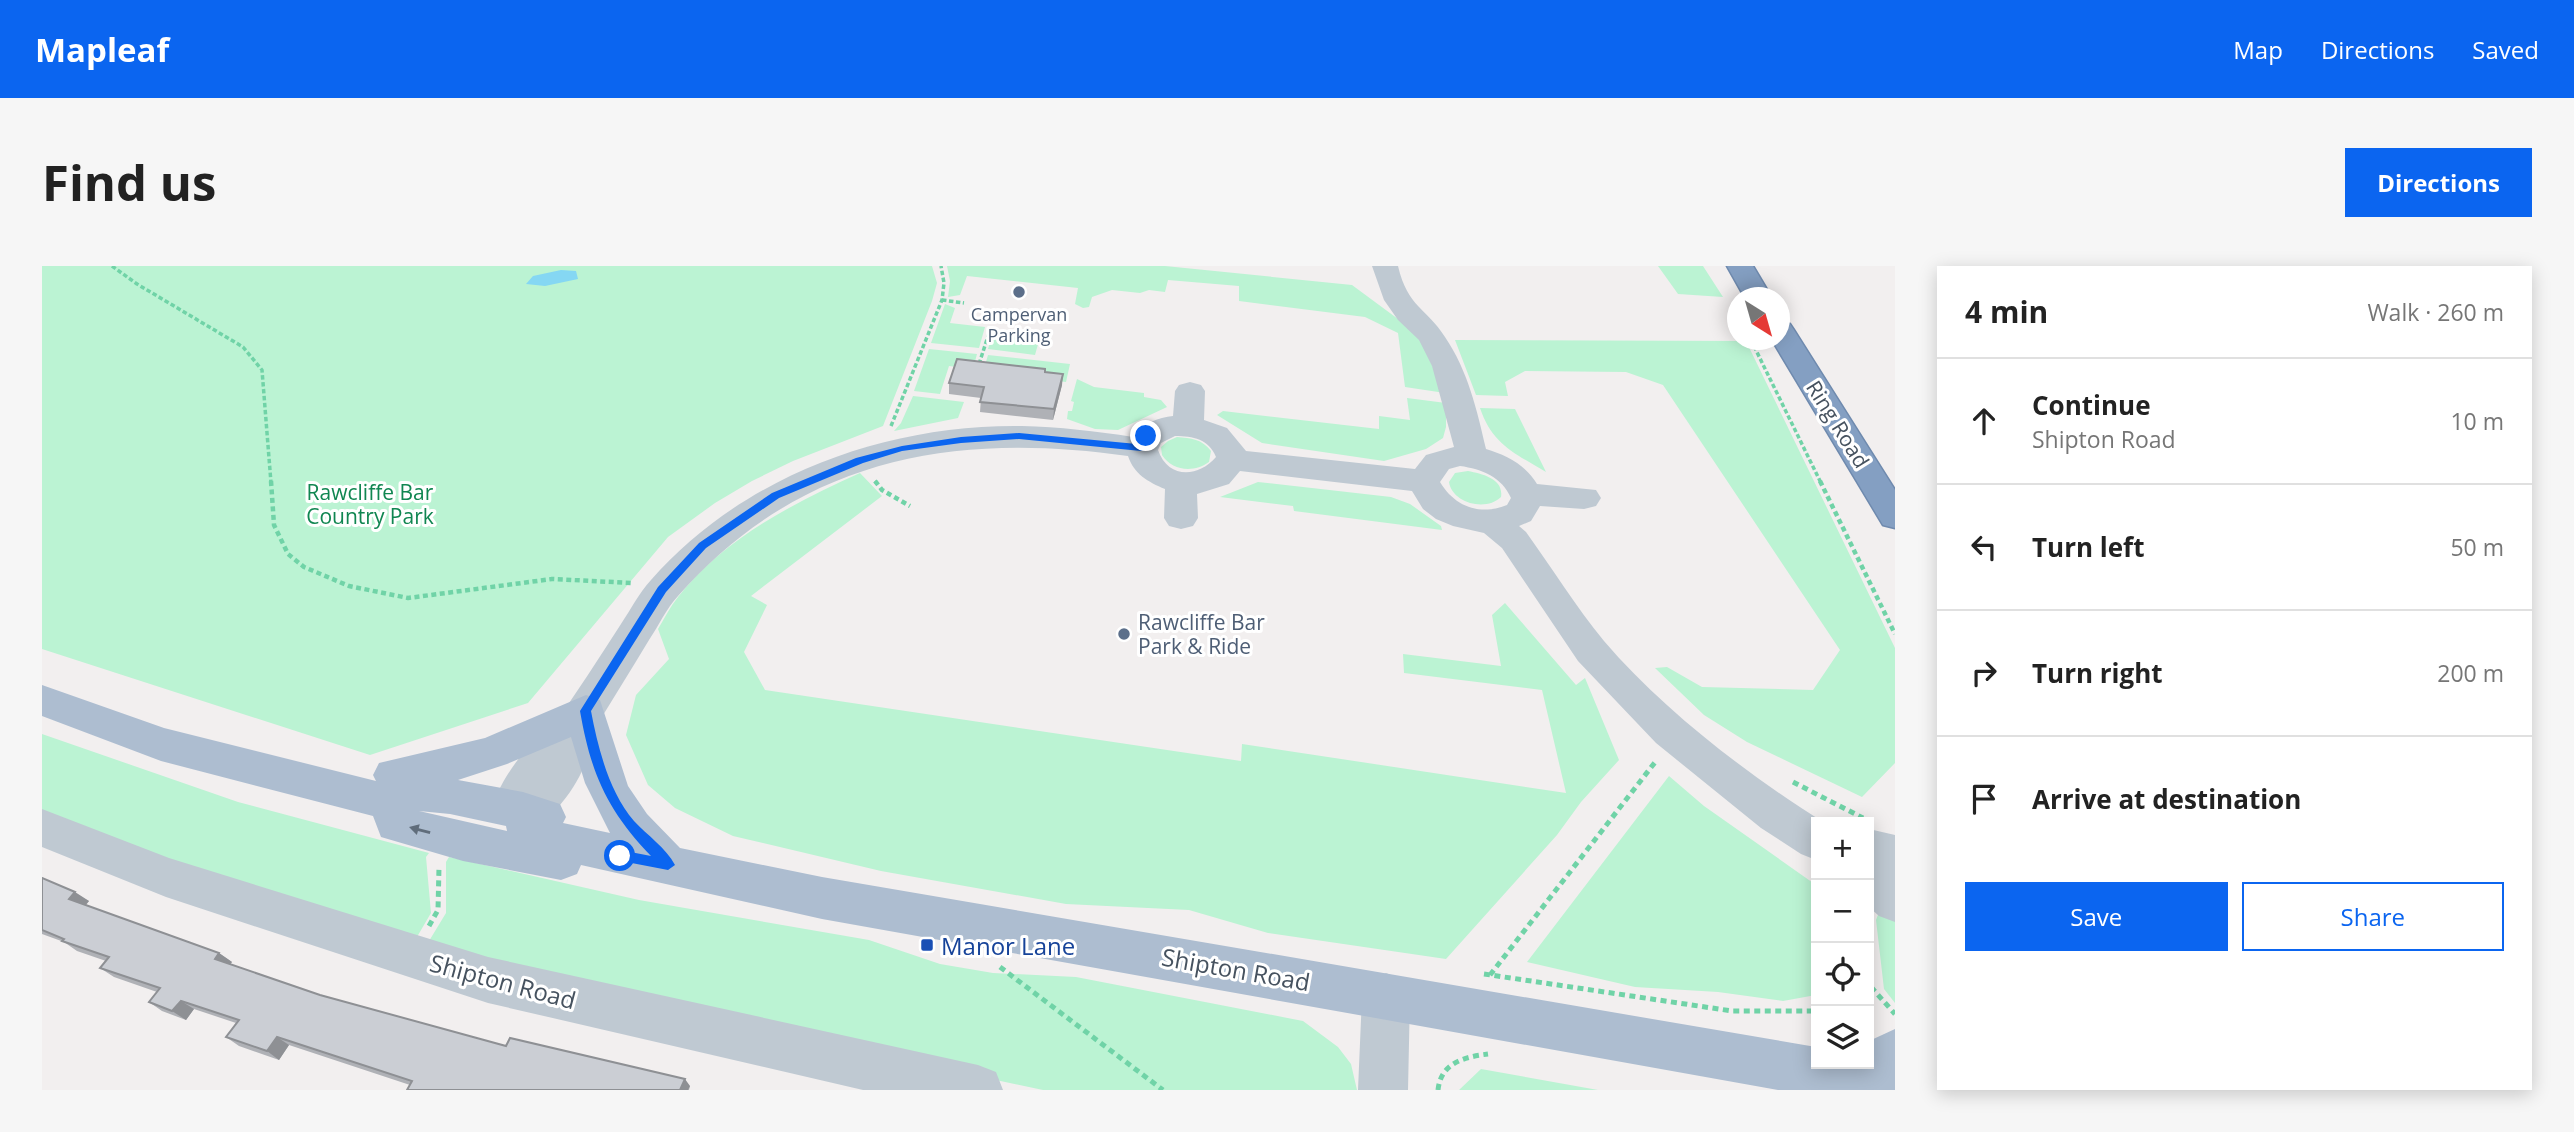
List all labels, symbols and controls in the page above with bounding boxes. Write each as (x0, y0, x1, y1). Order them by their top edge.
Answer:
text: Mapleaf (35, 27, 169, 72)
text: Map (2233, 33, 2283, 66)
text: Directions (2321, 33, 2434, 66)
text: Saved (2472, 33, 2539, 66)
button: Directions (2345, 148, 2532, 217)
text: Find us (42, 149, 216, 215)
marker: Campervan Parking (1011, 284, 1027, 300)
north arrow (1727, 287, 1790, 350)
text: 4 min (1965, 291, 2048, 332)
text: Walk · 260 m (2367, 296, 2504, 328)
place label: Campervan Parking (971, 302, 1067, 347)
street label: Ring Road (1800, 375, 1876, 473)
text: Continue (2032, 387, 2151, 423)
icon: ahead (1965, 402, 2003, 440)
text: 10 m (2450, 405, 2504, 437)
route end (1130, 420, 1161, 451)
text: Shipton Road (2032, 423, 2176, 455)
park label: Rawcliffe Bar Country Park (306, 478, 434, 530)
icon: left (1965, 528, 2003, 566)
text: Turn left (2032, 529, 2144, 565)
text: 50 m (2450, 531, 2504, 563)
place label: Rawcliffe Bar Park & Ride (1138, 608, 1265, 660)
marker: Rawcliffe Bar Park & Ride (1116, 626, 1132, 642)
icon: right (1965, 654, 2003, 692)
text: Turn right (2032, 655, 2163, 691)
text: 200 m (2437, 657, 2504, 689)
icon: arrive (1965, 780, 2003, 818)
text: Arrive at destination (2032, 781, 2301, 817)
map controls (1811, 817, 1874, 1069)
button: + (1811, 817, 1874, 880)
one-way arrow (408, 824, 430, 835)
route start (604, 840, 635, 871)
button: − (1811, 880, 1874, 943)
button: Save (1965, 882, 2228, 951)
button: Share (2242, 882, 2504, 951)
place label: Manor Lane (941, 929, 1075, 962)
marker: Manor Lane (919, 937, 935, 953)
street label: Shipton Road (1159, 940, 1313, 998)
button: locate (1811, 943, 1874, 1006)
street label: Shipton Road (426, 946, 580, 1016)
button: layers (1811, 1006, 1874, 1069)

